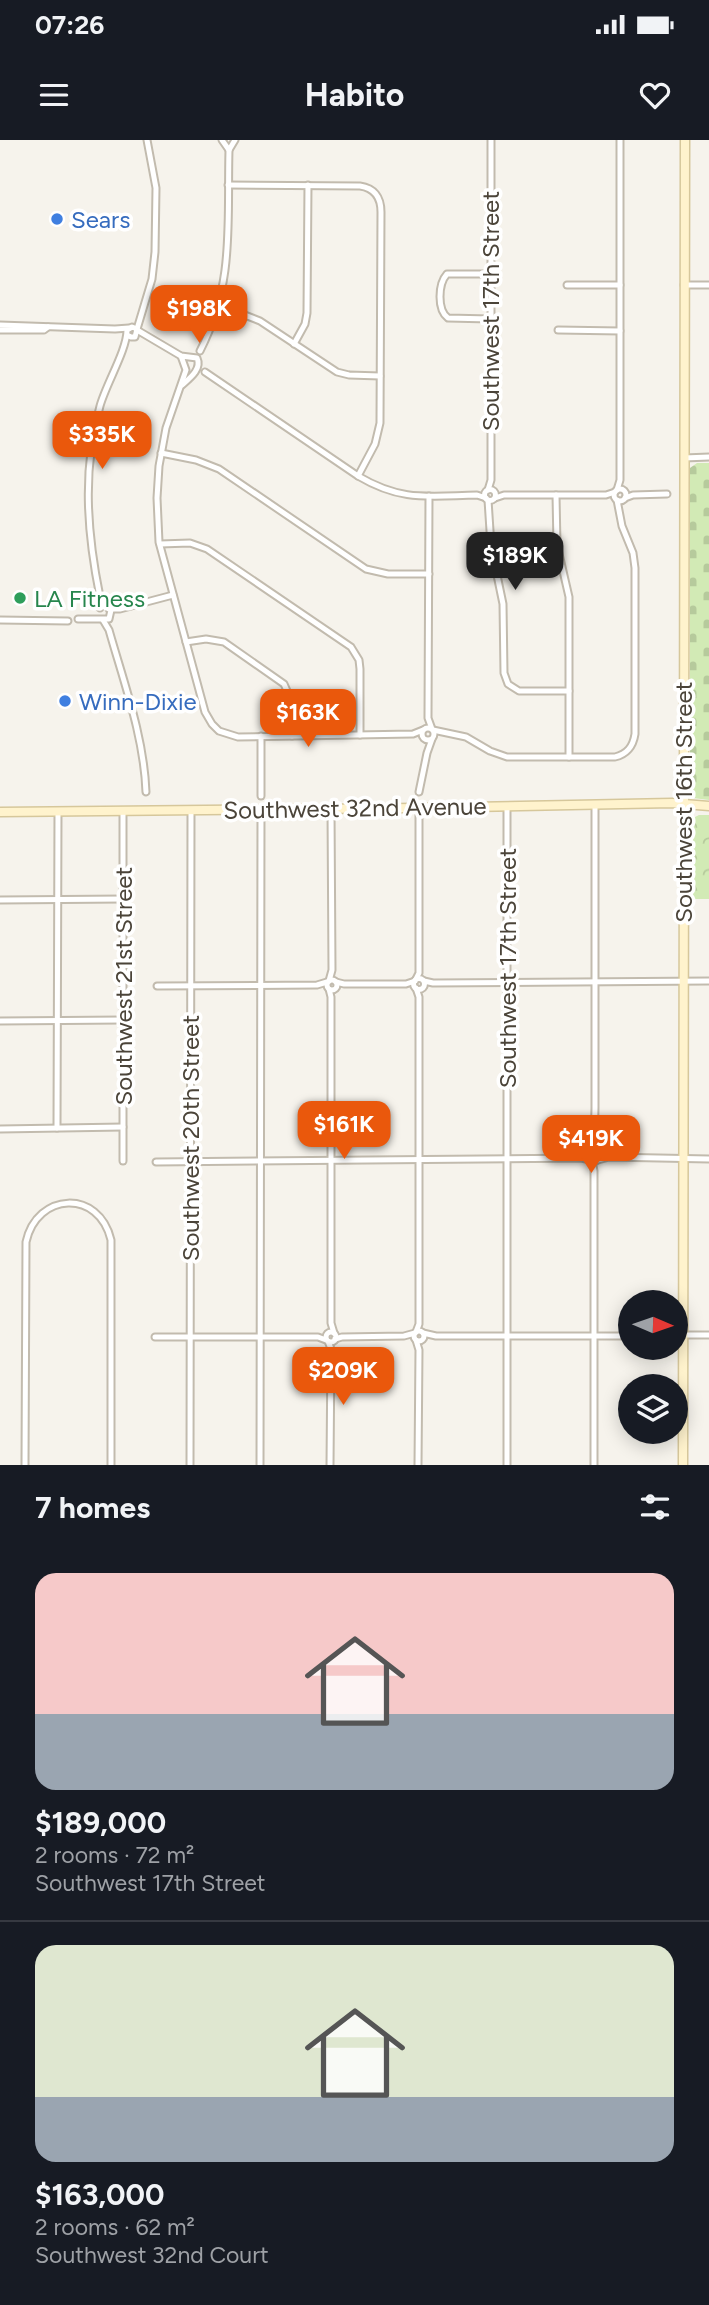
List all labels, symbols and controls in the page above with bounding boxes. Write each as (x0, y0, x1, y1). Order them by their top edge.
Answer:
text: 07:26 (35, 9, 104, 41)
icon: menu (35, 76, 73, 114)
text: Habito (305, 76, 404, 114)
icon: heart (636, 76, 674, 114)
street label: Southwest 17th Street (476, 191, 505, 431)
place label: Sears (71, 205, 130, 234)
marker: Sears (49, 211, 65, 227)
pin: $198K (150, 286, 248, 345)
text: $198K (166, 294, 232, 322)
pin: $335K (53, 412, 151, 471)
text: $335K (69, 420, 136, 448)
pin: $189K (466, 532, 564, 592)
text: $189K (482, 541, 548, 569)
place label: LA Fitness (34, 584, 145, 613)
marker: LA Fitness (12, 590, 28, 606)
street label: Southwest 16th Street (669, 681, 698, 923)
place label: Winn-Dixie (79, 687, 197, 716)
pin: $163K (259, 690, 357, 749)
marker: Winn-Dixie (57, 693, 73, 709)
text: $163K (276, 698, 340, 726)
street label: Southwest 32nd Avenue (223, 791, 487, 825)
street label: Southwest 17th Street (493, 848, 522, 1088)
street label: Southwest 21st Street (109, 867, 138, 1105)
street label: Southwest 20th Street (176, 1015, 205, 1261)
pin: $161K (295, 1102, 393, 1161)
text: $161K (314, 1110, 374, 1138)
pin: $419K (542, 1116, 640, 1175)
text: $419K (558, 1124, 624, 1152)
north arrow (618, 1290, 688, 1360)
map controls (618, 1290, 688, 1444)
pin: $209K (294, 1348, 392, 1407)
text: $209K (308, 1356, 378, 1384)
button: layers (618, 1374, 688, 1444)
icon: filters (636, 1488, 674, 1526)
text: 7 homes (35, 1489, 150, 1526)
icon: home (292, 1618, 418, 1744)
text: $189,000 (35, 1804, 166, 1841)
text: 2 rooms · 72 m² (35, 1841, 194, 1869)
text: Southwest 17th Street (35, 1869, 266, 1897)
icon: home (292, 1990, 418, 2116)
text: $163,000 (35, 2176, 164, 2213)
text: 2 rooms · 62 m² (35, 2213, 195, 2241)
text: Southwest 32nd Court (35, 2241, 269, 2269)

